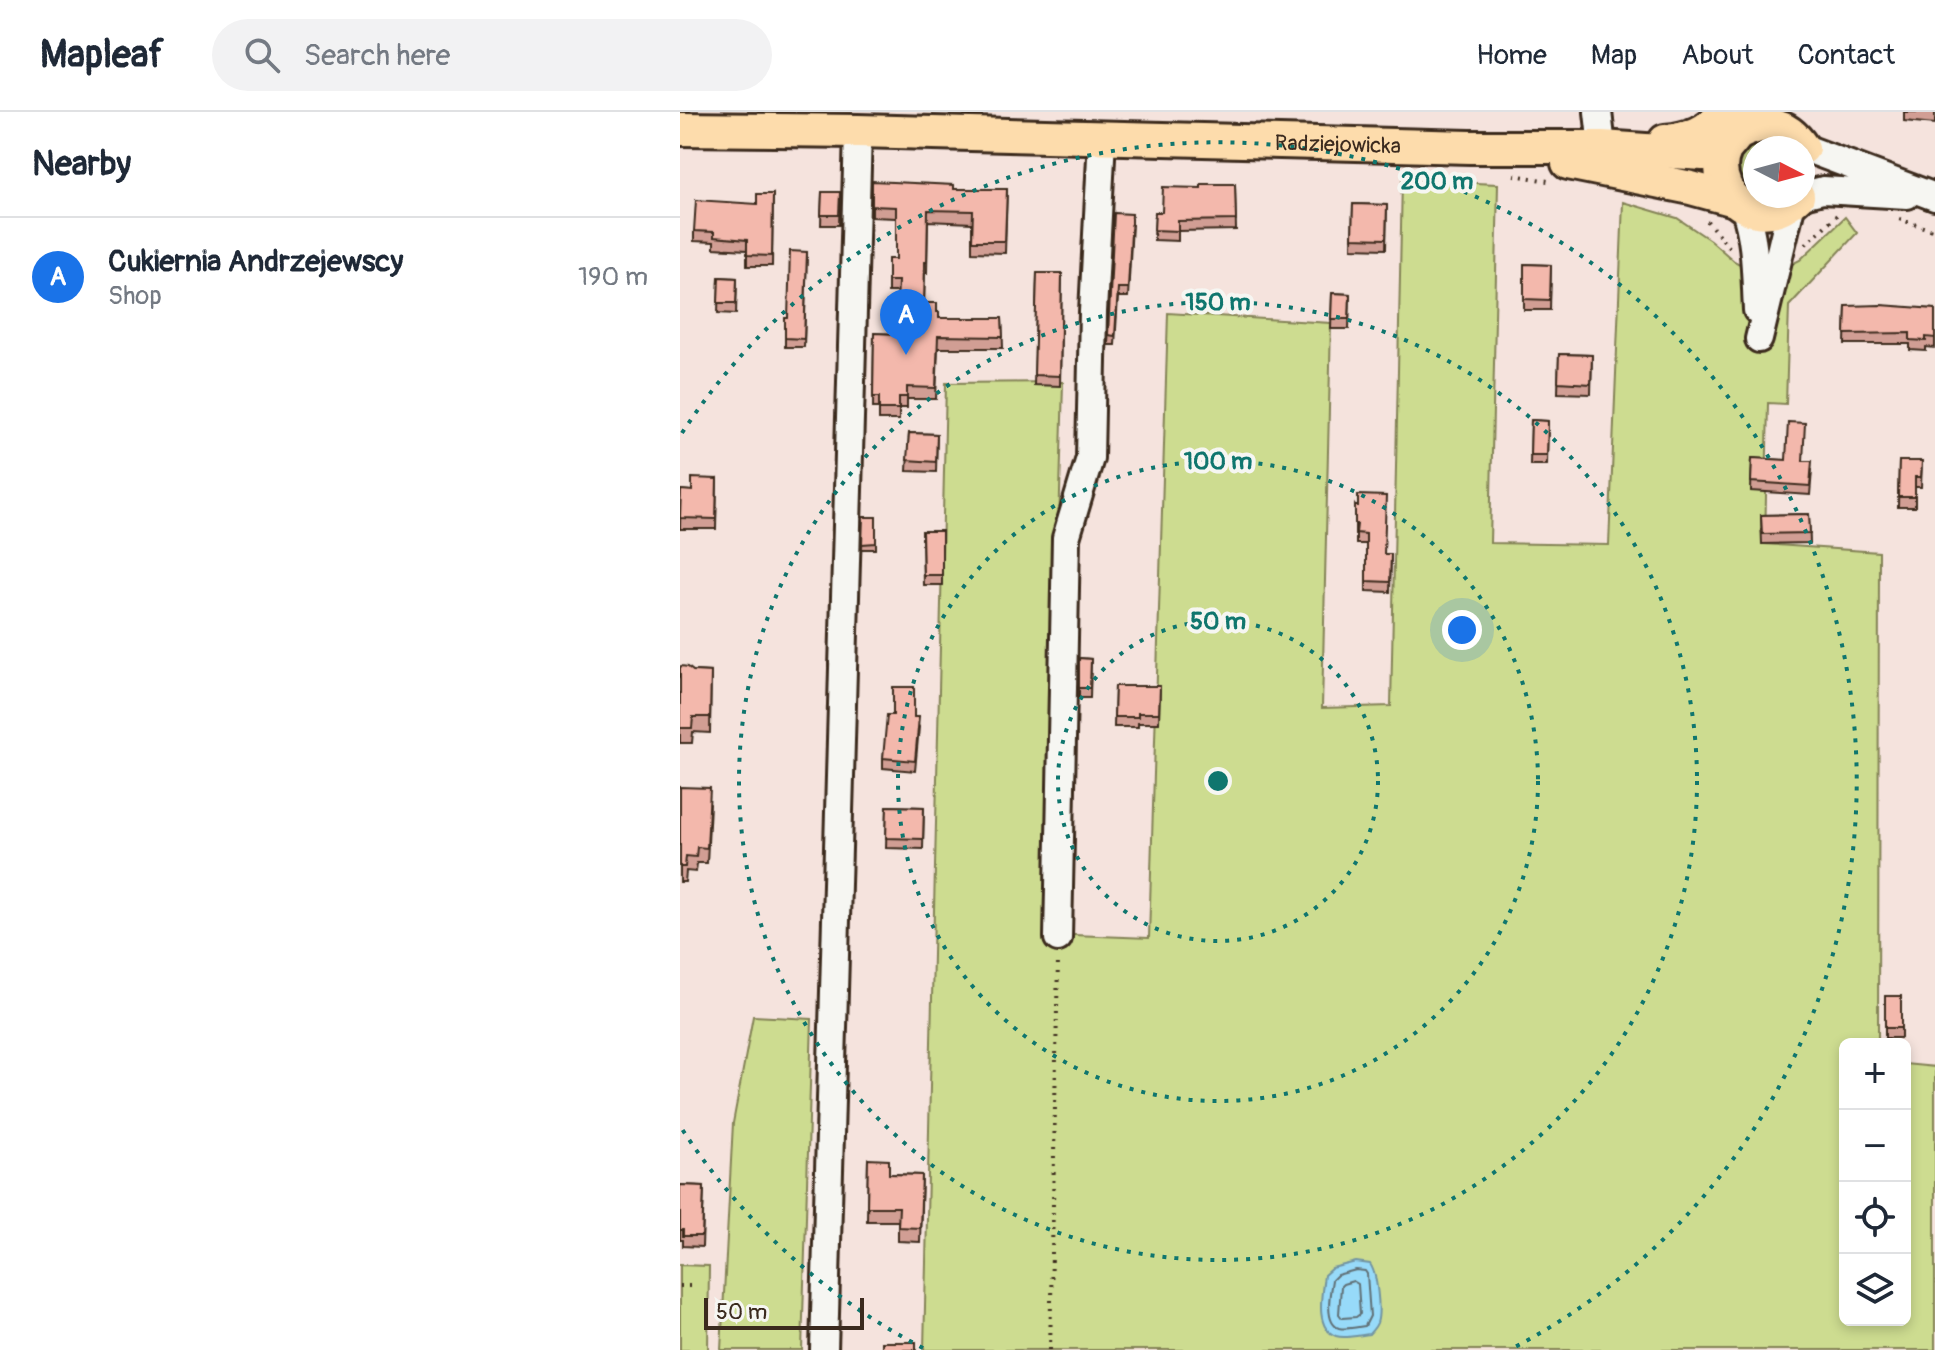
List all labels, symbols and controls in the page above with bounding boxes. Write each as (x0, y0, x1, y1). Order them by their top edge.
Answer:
search box (212, 19, 772, 91)
text: Mapleaf (40, 31, 164, 79)
icon: search (240, 33, 284, 77)
text: Search here (304, 37, 450, 74)
text: Home (1476, 38, 1547, 73)
text: Map (1591, 38, 1637, 73)
text: About (1681, 38, 1754, 73)
text: Contact (1798, 38, 1895, 73)
street label: Radziejowicka (1274, 129, 1401, 160)
north arrow (1743, 136, 1815, 208)
text: Nearby (32, 143, 131, 186)
text: 200 m (1401, 167, 1473, 196)
text: Cukiernia Andrzejewscy (108, 243, 403, 280)
text: A (50, 261, 66, 293)
text: 190 m (578, 261, 648, 293)
text: Shop (108, 280, 162, 312)
text: 150 m (1185, 288, 1251, 317)
pin: A (880, 289, 932, 355)
text: 100 m (1184, 447, 1252, 476)
text: 50 m (1190, 607, 1246, 636)
your location (1442, 610, 1482, 650)
centre of rings (1204, 767, 1232, 795)
map controls (1839, 1038, 1911, 1326)
button: + (1839, 1038, 1911, 1110)
button: − (1839, 1110, 1911, 1182)
button: locate (1839, 1182, 1911, 1254)
button: layers (1839, 1254, 1911, 1326)
scale bar (704, 1294, 864, 1330)
text: 50 m (716, 1298, 767, 1326)

